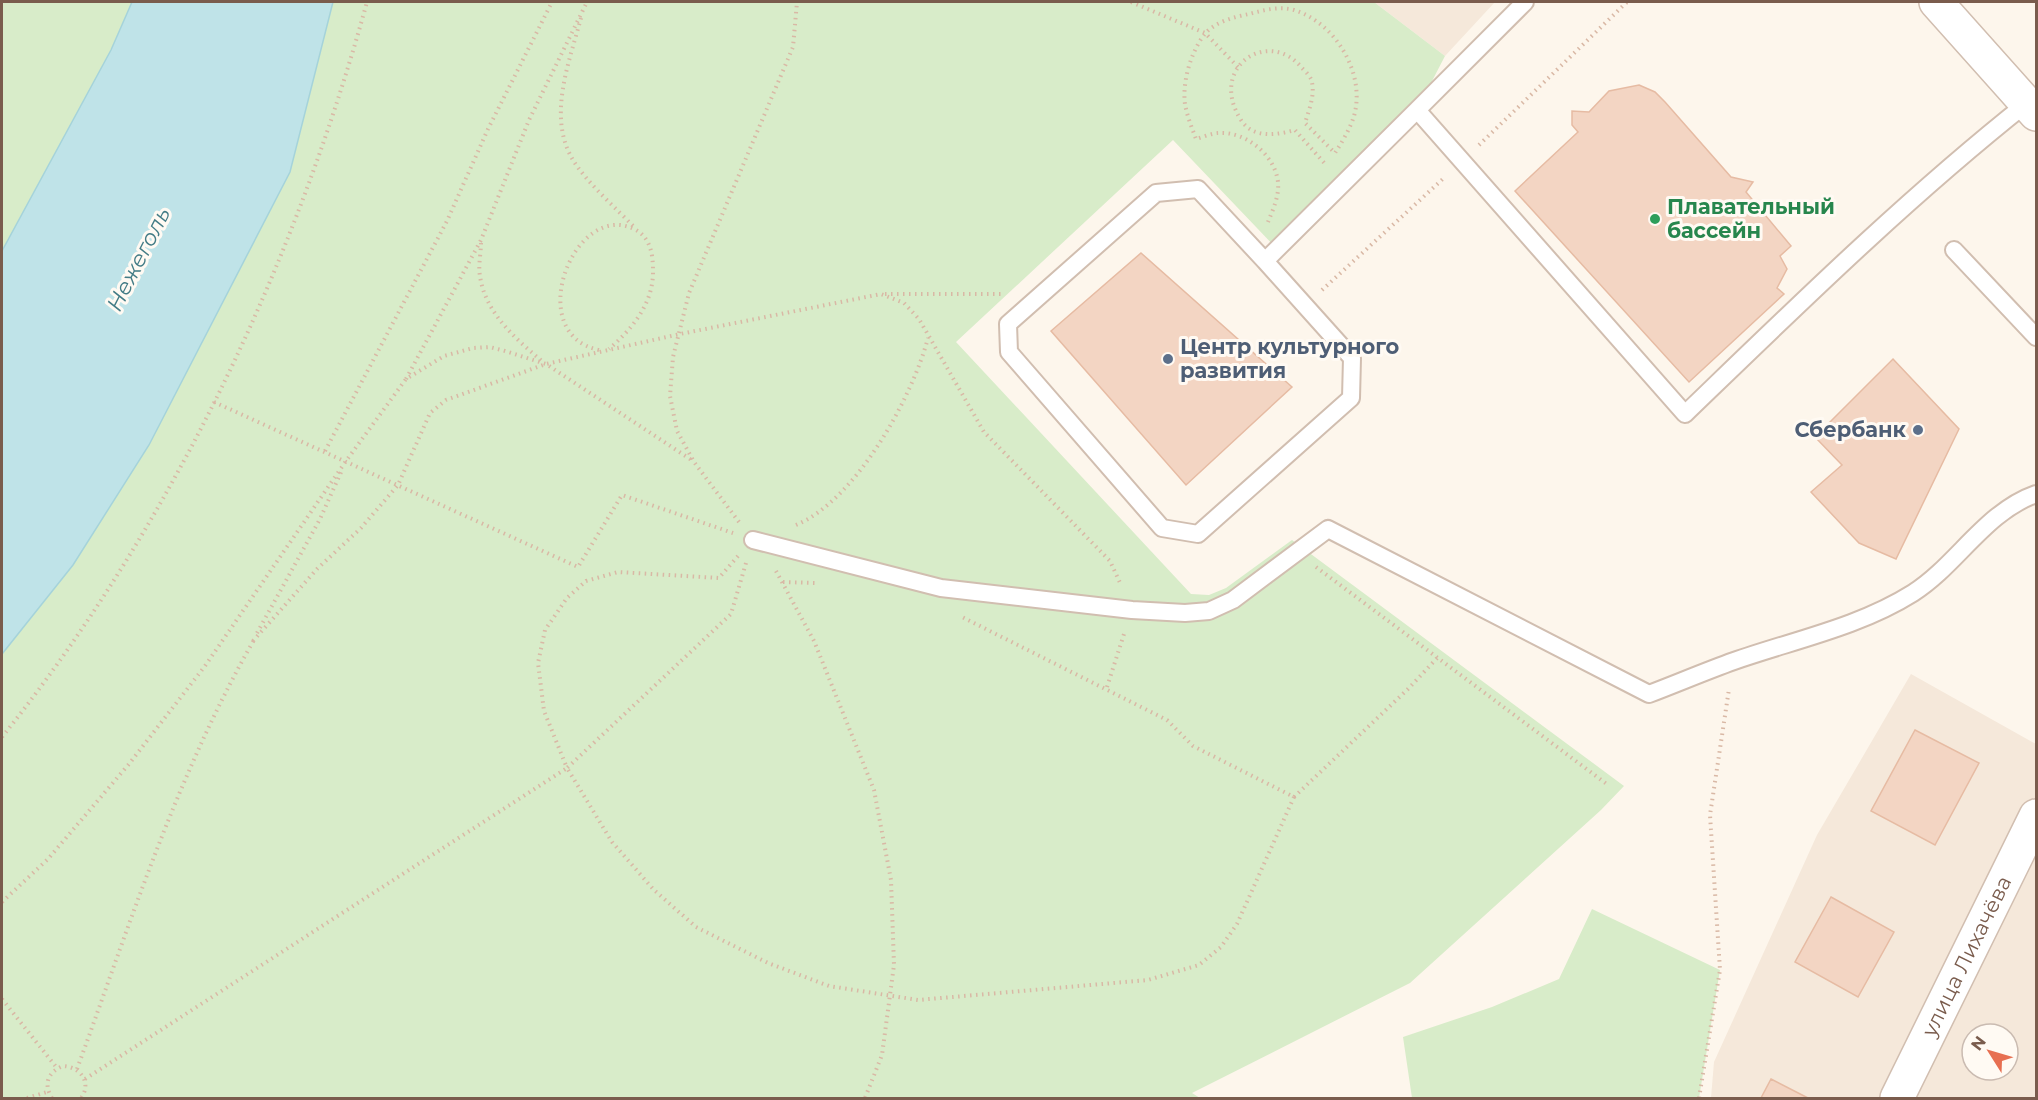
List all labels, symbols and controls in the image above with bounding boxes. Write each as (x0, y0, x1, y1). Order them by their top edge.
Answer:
place label: Плавательный бассейн (1667, 194, 1835, 243)
water label: Нежеголь (101, 203, 176, 316)
marker: Плавательный бассейн (1648, 212, 1662, 226)
place label: Центр культурного развития (1180, 334, 1400, 383)
marker: Центр культурного развития (1161, 352, 1175, 366)
place label: Сбербанк (1795, 417, 1907, 442)
marker: Сбербанк (1911, 423, 1925, 437)
street label: улица Лихачёва (1916, 872, 2016, 1041)
north arrow (1960, 1022, 2020, 1082)
text: N (1967, 1032, 1990, 1054)

